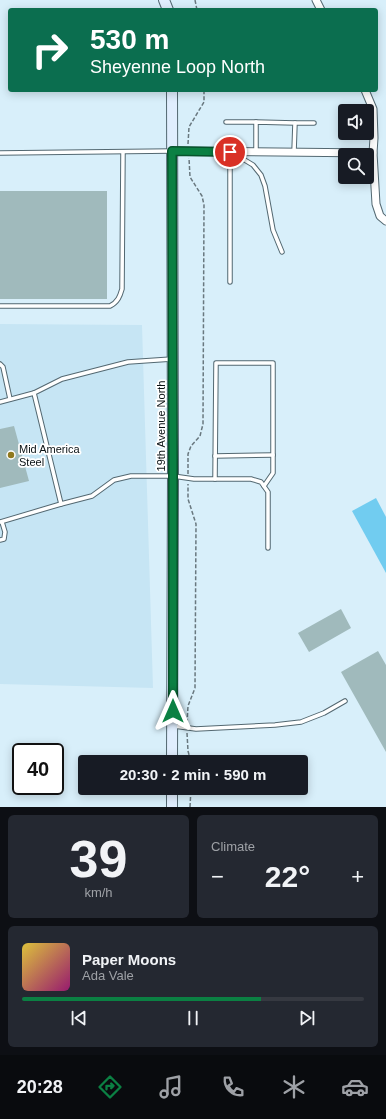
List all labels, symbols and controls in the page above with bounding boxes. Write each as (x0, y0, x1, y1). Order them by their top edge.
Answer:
icon: right (24, 24, 76, 76)
text: 530 m (90, 24, 169, 55)
text: Sheyenne Loop North (90, 57, 265, 77)
map controls (338, 104, 374, 184)
button: sound (338, 104, 374, 140)
pin (213, 135, 247, 169)
icon: arrive (219, 141, 241, 163)
button: search (338, 148, 374, 184)
street label: 19th Avenue North (155, 381, 167, 471)
place label: Mid America Steel (19, 443, 80, 468)
marker: Mid America Steel (6, 450, 16, 460)
position arrow (152, 690, 194, 732)
speed limit sign: 40 (12, 743, 64, 795)
text: 20:30 · 2 min · 590 m (120, 766, 266, 783)
text: 39 (70, 830, 127, 888)
text: Climate (211, 839, 255, 854)
text: 22° (265, 860, 310, 893)
text: − (211, 864, 224, 889)
text: + (351, 864, 364, 889)
text: km/h (84, 885, 113, 900)
text: Paper Moons (82, 951, 176, 968)
text: Ada Vale (82, 968, 134, 983)
icon: previous (68, 1007, 90, 1029)
icon: pause (182, 1007, 204, 1029)
icon: next (296, 1007, 318, 1029)
icon: directions (96, 1073, 124, 1101)
icon: music (157, 1073, 185, 1101)
icon: phone (219, 1073, 247, 1101)
icon: climate (280, 1073, 308, 1101)
icon: car (341, 1073, 369, 1101)
text: 20:28 (17, 1077, 63, 1097)

